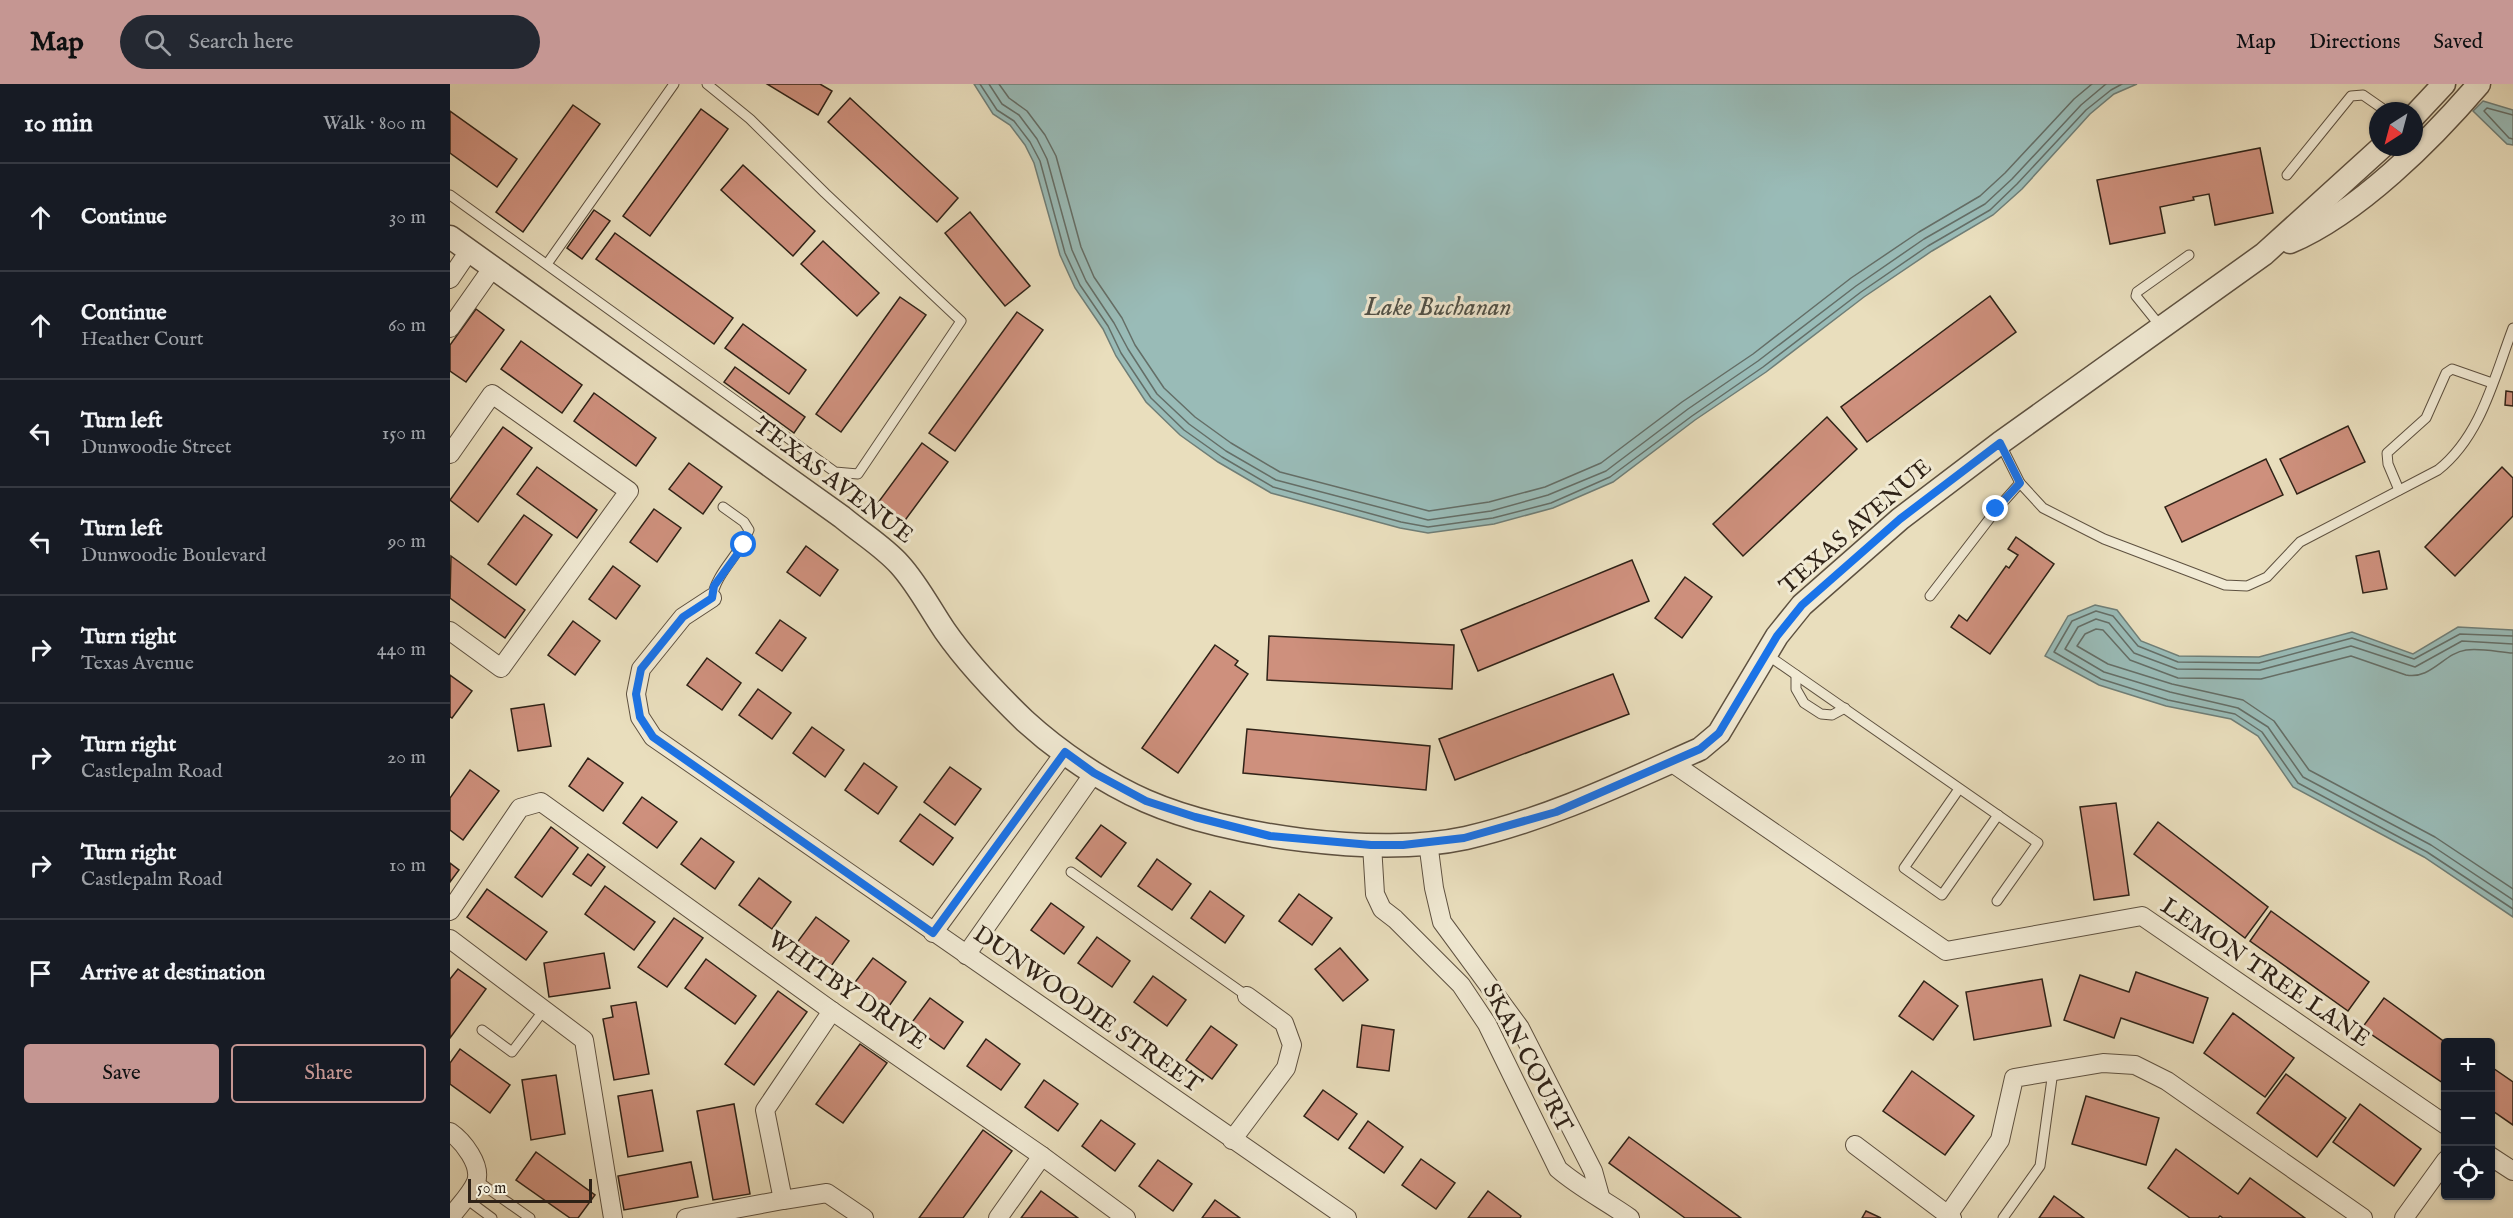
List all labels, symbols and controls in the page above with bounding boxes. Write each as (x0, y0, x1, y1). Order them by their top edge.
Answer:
search box (120, 15, 540, 69)
text: Map (30, 25, 84, 60)
icon: search (141, 26, 174, 59)
text: Search here (189, 28, 293, 56)
text: Map (2236, 29, 2276, 56)
text: Directions (2309, 29, 2400, 56)
text: Saved (2433, 29, 2483, 56)
north arrow (2369, 102, 2423, 156)
text: 10 min (24, 107, 93, 140)
text: Walk · 800 m (323, 111, 426, 136)
icon: ahead (24, 201, 57, 234)
text: Continue (81, 203, 167, 231)
text: 30 m (389, 205, 426, 230)
water label: Lake Buchanan (1363, 291, 1512, 324)
text: Continue (81, 299, 167, 327)
icon: ahead (24, 309, 57, 342)
text: 60 m (388, 313, 426, 338)
text: Heather Court (81, 327, 204, 352)
text: Turn left (81, 407, 163, 435)
street label: TEXAS AVENUE (747, 411, 919, 551)
icon: left (24, 417, 57, 450)
text: 150 m (382, 421, 426, 446)
text: Dunwoodie Street (81, 435, 232, 460)
street label: TEXAS AVENUE (1773, 452, 1939, 602)
route end (1982, 495, 2008, 521)
text: Turn left (81, 515, 163, 543)
icon: left (24, 525, 57, 558)
text: 90 m (388, 529, 426, 554)
route start (730, 531, 756, 557)
text: Dunwoodie Boulevard (81, 543, 266, 568)
text: Turn right (81, 623, 176, 651)
icon: right (24, 633, 57, 666)
text: 440 m (377, 637, 426, 662)
text: Texas Avenue (81, 651, 194, 676)
text: Turn right (81, 731, 176, 759)
icon: right (24, 741, 57, 774)
text: 20 m (387, 745, 426, 770)
text: Castlepalm Road (81, 759, 222, 784)
text: Turn right (81, 839, 176, 867)
icon: right (24, 849, 57, 882)
text: 10 m (389, 853, 426, 878)
text: Castlepalm Road (81, 867, 222, 892)
street label: LEMON TREE LANE (2154, 891, 2376, 1055)
street label: DUNWOODIE STREET (967, 919, 1208, 1101)
street label: WHITBY DRIVE (761, 924, 933, 1058)
icon: arrive (24, 957, 57, 990)
text: Arrive at destination (81, 959, 265, 987)
street label: SKAN COURT (1475, 978, 1579, 1138)
map controls (2441, 1038, 2495, 1200)
button: + (2441, 1038, 2495, 1092)
button: Save (24, 1044, 219, 1103)
button: Share (231, 1044, 426, 1103)
button: − (2441, 1092, 2495, 1146)
button: locate (2441, 1146, 2495, 1200)
scale bar (468, 1176, 592, 1204)
text: 50 m (477, 1179, 506, 1199)

